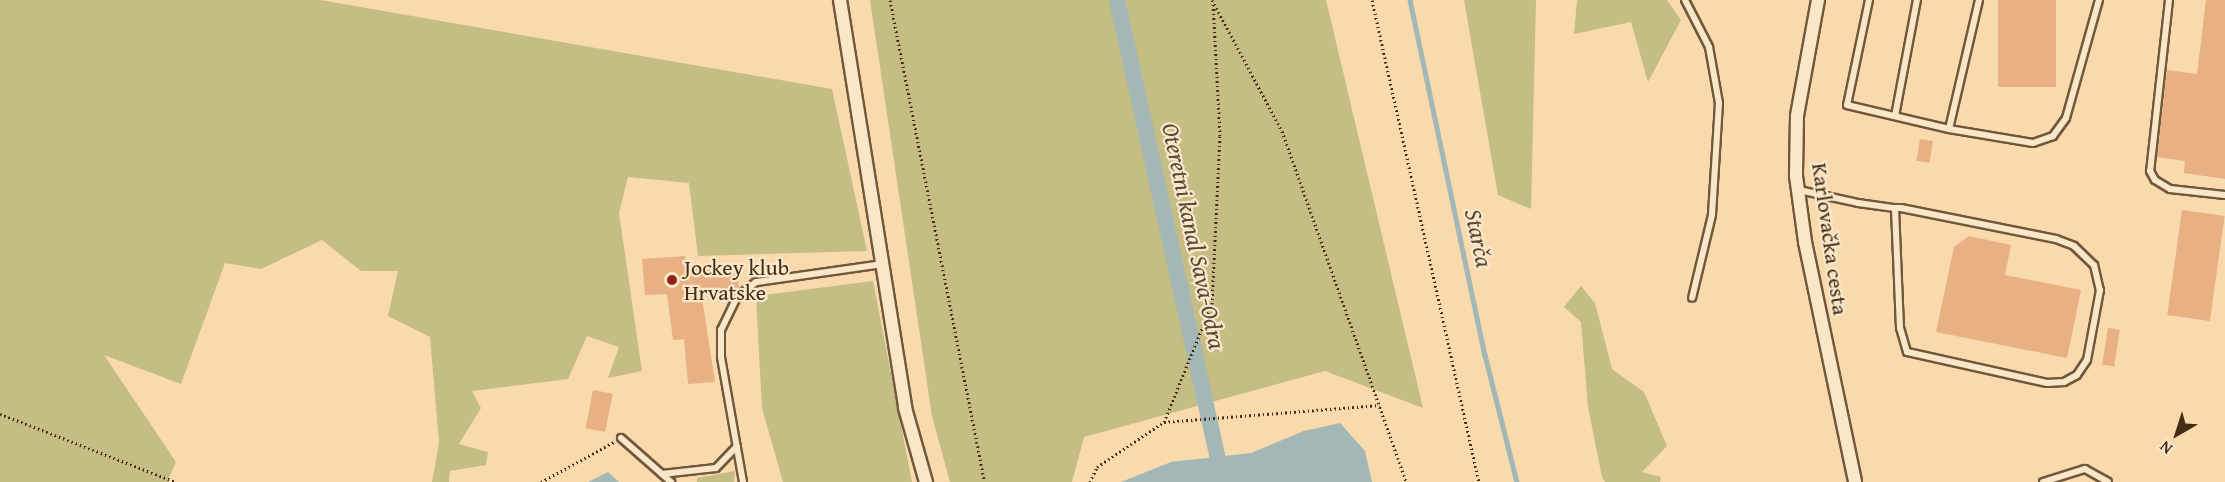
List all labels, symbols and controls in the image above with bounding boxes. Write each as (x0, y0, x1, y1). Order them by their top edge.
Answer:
water label: Oteretni kanal Sava-Odra (1156, 120, 1232, 352)
street label: Karlovačka cesta (1806, 161, 1854, 317)
water label: Starča (1459, 206, 1499, 270)
place label: Jockey klub Hrvatske (684, 254, 789, 306)
marker: Jockey klub Hrvatske (665, 273, 679, 287)
north arrow (2147, 404, 2207, 464)
text: N (2154, 435, 2177, 461)

